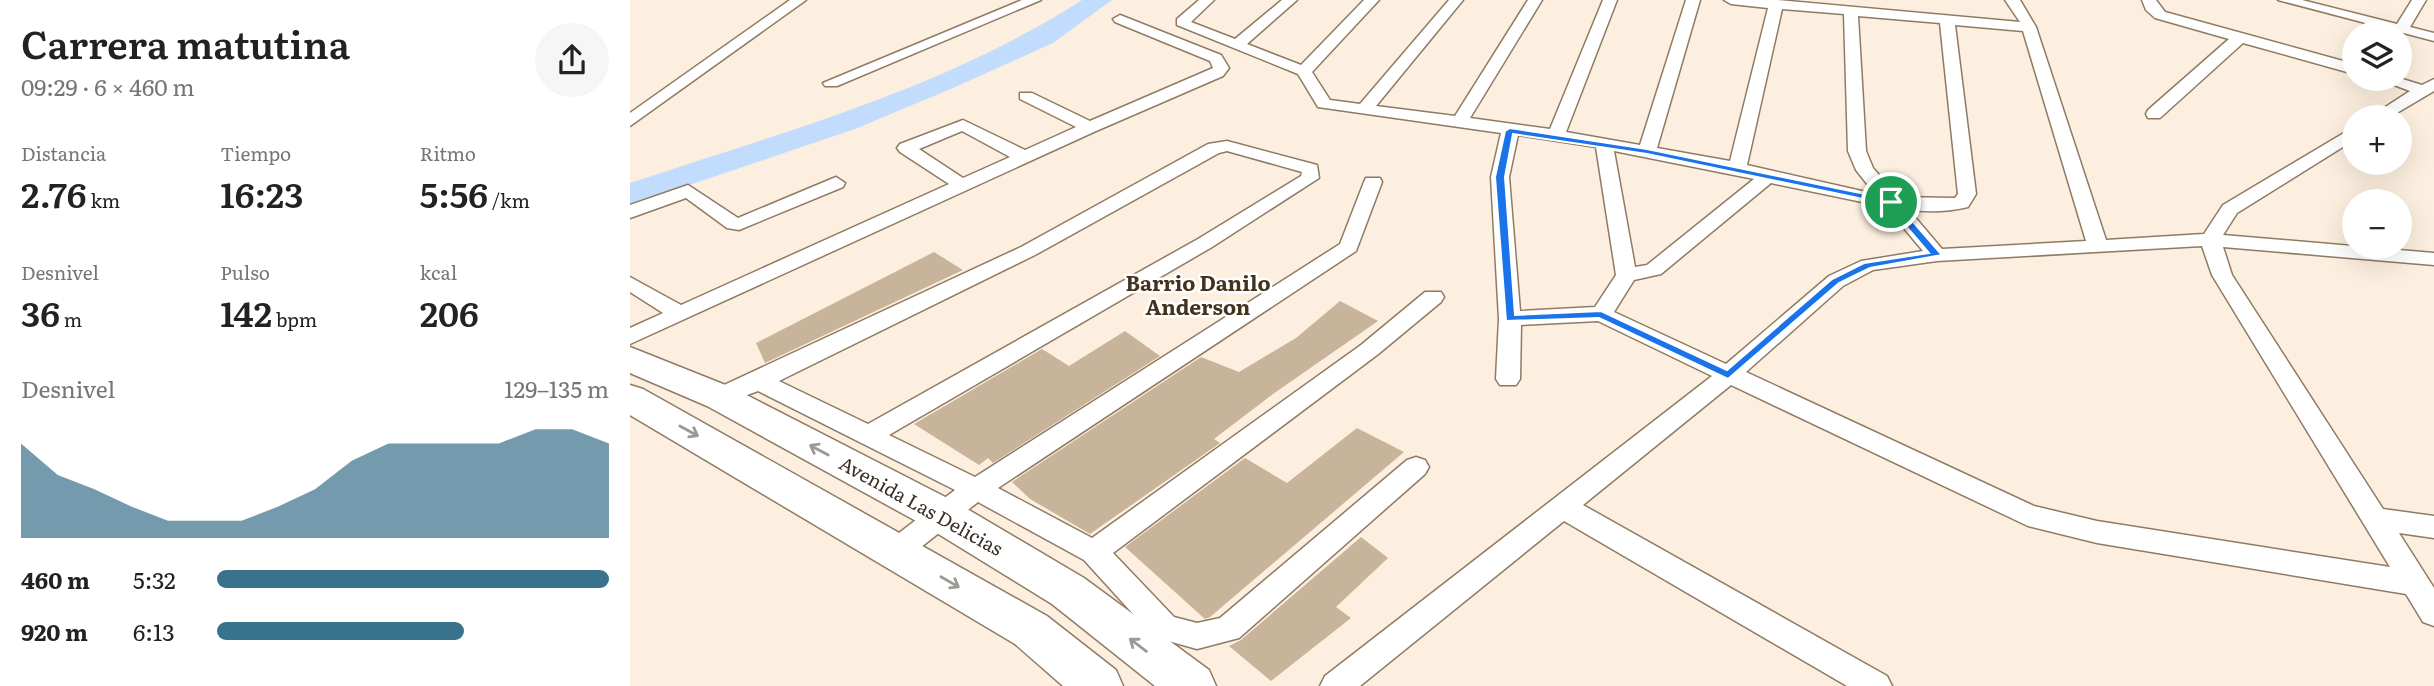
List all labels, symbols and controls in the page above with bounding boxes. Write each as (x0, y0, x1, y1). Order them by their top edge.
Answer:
text: Carrera matutina (21, 14, 350, 71)
map controls (2342, 21, 2412, 259)
button: layers (2342, 21, 2412, 91)
button: share (535, 23, 609, 97)
text: 09:29 · 6 × 460 m (21, 69, 194, 103)
button: + (2342, 105, 2412, 175)
text: Distancia (21, 139, 106, 167)
text: Tiempo (220, 139, 291, 167)
text: Ritmo (420, 139, 476, 167)
text: 2.76 (21, 167, 87, 219)
text: 16:23 (220, 167, 304, 219)
text: 5:56 (420, 167, 488, 219)
pin (1861, 172, 1921, 232)
icon: arrive (1872, 183, 1910, 221)
text: km (87, 186, 120, 214)
text: /km (488, 186, 530, 214)
button: − (2342, 189, 2412, 259)
text: Desnivel (21, 258, 99, 286)
text: Pulso (220, 258, 270, 286)
text: kcal (420, 258, 457, 286)
district label: Barrio Danilo Anderson (1126, 266, 1270, 321)
text: 36 (21, 286, 60, 338)
text: 142 (220, 286, 272, 338)
text: 206 (420, 286, 479, 338)
text: m (60, 305, 82, 333)
text: bpm (272, 305, 317, 333)
text: Desnivel (21, 371, 115, 405)
text: 129–135 m (504, 371, 609, 405)
one-way arrow (679, 424, 699, 438)
one-way arrow (809, 442, 830, 456)
street label: Avenida Las Delicias (835, 449, 1009, 562)
text: 460 m (21, 562, 90, 596)
text: 5:32 (133, 562, 176, 596)
one-way arrow (939, 576, 959, 590)
text: 920 m (21, 614, 88, 648)
text: 6:13 (133, 614, 175, 648)
one-way arrow (1129, 637, 1147, 652)

